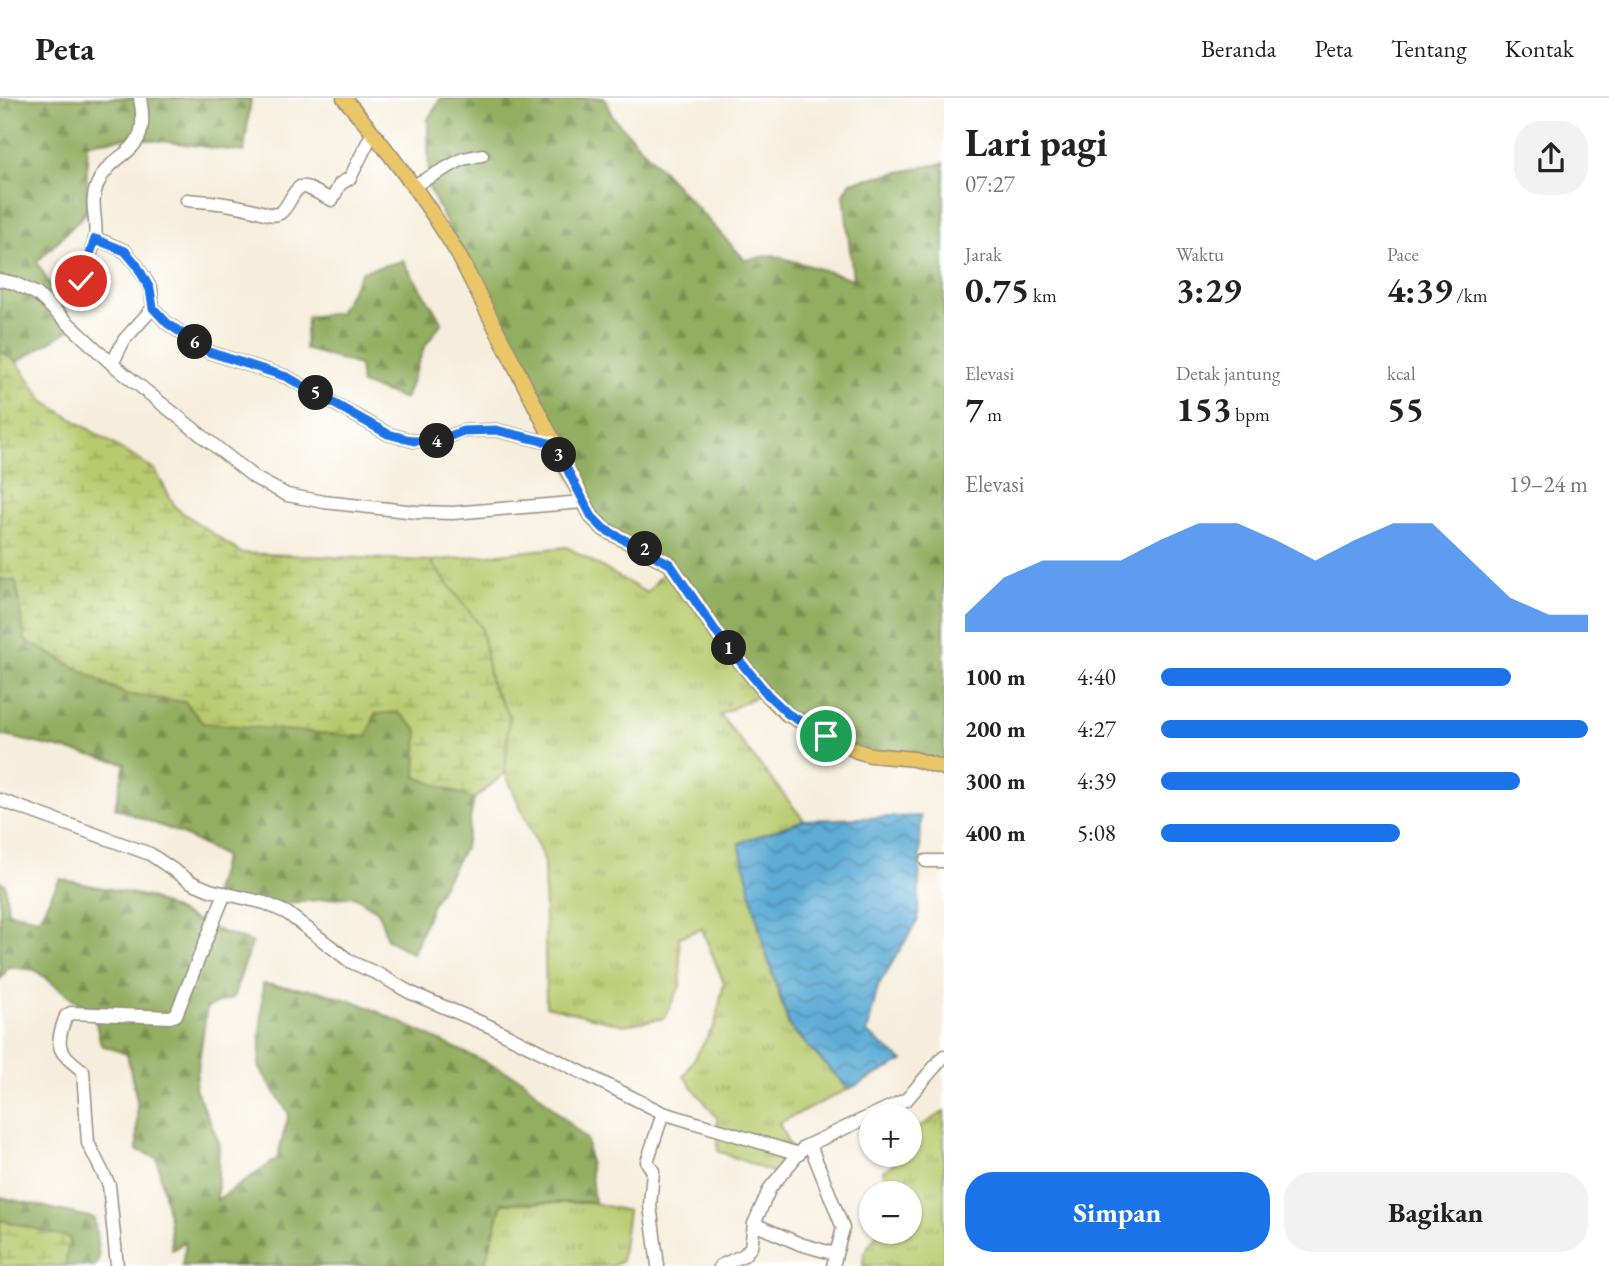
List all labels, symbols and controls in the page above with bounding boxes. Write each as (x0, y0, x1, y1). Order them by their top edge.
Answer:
text: Peta (35, 27, 95, 70)
text: Beranda (1201, 33, 1276, 64)
text: Peta (1314, 33, 1353, 64)
text: Tentang (1391, 33, 1467, 64)
text: Kontak (1505, 33, 1574, 64)
text: Lari pagi (965, 118, 1108, 167)
button: share (1514, 121, 1588, 195)
text: 07:27 (965, 169, 1015, 199)
text: Jarak (965, 242, 1002, 267)
text: Waktu (1176, 242, 1224, 267)
text: Pace (1387, 242, 1419, 267)
pin (51, 251, 111, 311)
icon: check (62, 262, 100, 300)
text: 0.75 (965, 267, 1029, 312)
text: 3:29 (1176, 267, 1241, 312)
text: 4:39 (1387, 267, 1452, 312)
text: km (1029, 283, 1057, 308)
text: /km (1452, 283, 1488, 308)
pin: 6 (178, 324, 212, 360)
text: 6 (189, 329, 200, 354)
text: Elevasi (965, 361, 1014, 386)
text: Detak jantung (1176, 361, 1280, 386)
text: kcal (1387, 361, 1416, 386)
pin: 5 (298, 376, 334, 410)
text: 5 (310, 380, 321, 405)
text: 7 (965, 386, 984, 431)
text: 153 (1176, 386, 1232, 431)
text: 55 (1387, 386, 1424, 431)
text: m (984, 402, 1002, 427)
text: bpm (1232, 402, 1270, 427)
pin: 4 (420, 424, 454, 458)
text: 4 (431, 428, 442, 453)
pin: 3 (542, 438, 576, 472)
text: 3 (553, 442, 564, 467)
text: Elevasi (965, 469, 1024, 499)
text: 19–24 m (1509, 469, 1588, 499)
pin: 2 (628, 532, 662, 566)
text: 2 (639, 536, 650, 561)
pin: 1 (712, 630, 746, 666)
text: 1 (723, 635, 734, 660)
text: 100 m (965, 662, 1026, 692)
text: 4:40 (1077, 662, 1116, 692)
pin (796, 706, 856, 766)
text: 200 m (965, 714, 1026, 744)
text: 4:27 (1077, 714, 1116, 744)
icon: arrive (807, 717, 845, 755)
text: 300 m (965, 766, 1026, 796)
text: 4:39 (1077, 766, 1116, 796)
text: 400 m (965, 818, 1026, 848)
text: 5:08 (1077, 818, 1116, 848)
map controls (859, 1104, 922, 1244)
button: + (859, 1104, 922, 1167)
button: Simpan (965, 1172, 1270, 1252)
button: Bagikan (1284, 1172, 1588, 1252)
button: − (859, 1181, 922, 1244)

